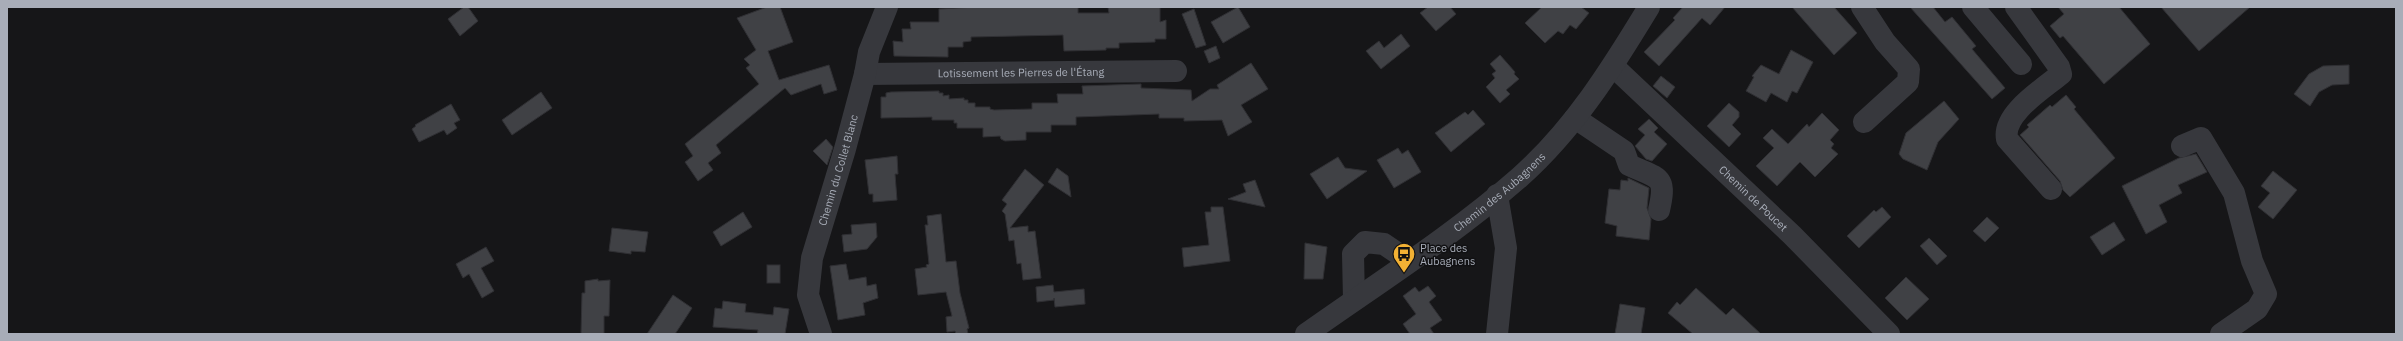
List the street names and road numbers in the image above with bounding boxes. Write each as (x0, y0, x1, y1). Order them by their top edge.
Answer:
street label: Lotissement les Pierres de l'Étang (938, 65, 1105, 80)
street label: Chemin du Collet Blanc (815, 113, 861, 227)
street label: Chemin des Aubagnens (1451, 150, 1548, 235)
street label: Chemin de Poucet (1716, 163, 1791, 234)

